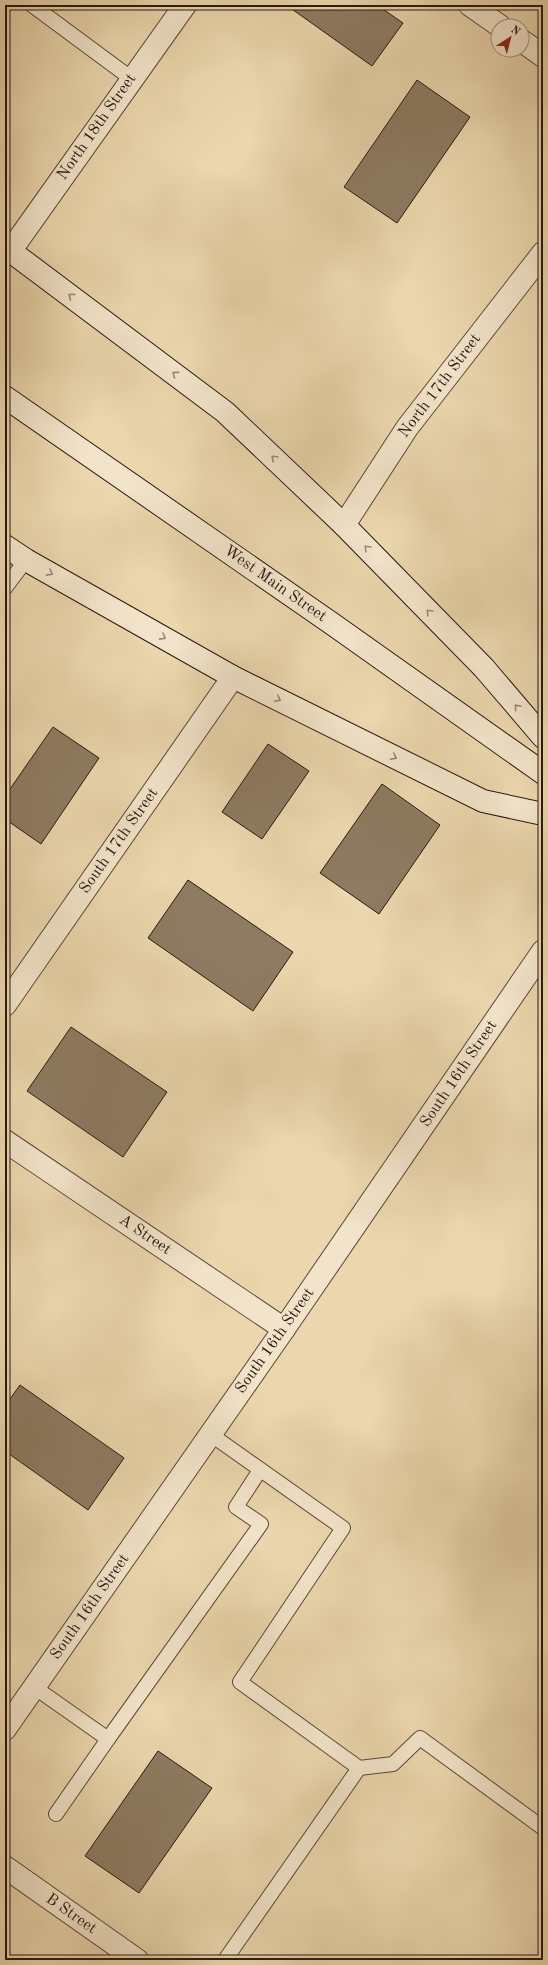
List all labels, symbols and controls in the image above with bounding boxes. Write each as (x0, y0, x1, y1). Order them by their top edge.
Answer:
north arrow (490, 18, 530, 58)
text: N (508, 24, 522, 38)
street label: North 18th Street (54, 71, 140, 183)
one-way arrow (68, 294, 75, 301)
street label: North 17th Street (396, 331, 484, 441)
one-way arrow (172, 372, 179, 379)
one-way arrow (271, 455, 279, 463)
street label: West Main Street (221, 543, 330, 626)
one-way arrow (364, 545, 372, 553)
one-way arrow (46, 569, 53, 576)
one-way arrow (426, 609, 434, 617)
one-way arrow (159, 633, 166, 640)
one-way arrow (274, 694, 281, 702)
one-way arrow (515, 704, 522, 712)
one-way arrow (390, 752, 398, 759)
street label: South 17th Street (77, 785, 162, 897)
street label: South 16th Street (417, 1017, 501, 1130)
street label: A Street (116, 1212, 174, 1258)
street label: South 16th Street (233, 1285, 318, 1397)
street label: South 16th Street (48, 1551, 133, 1663)
street label: B Street (43, 1891, 100, 1937)

